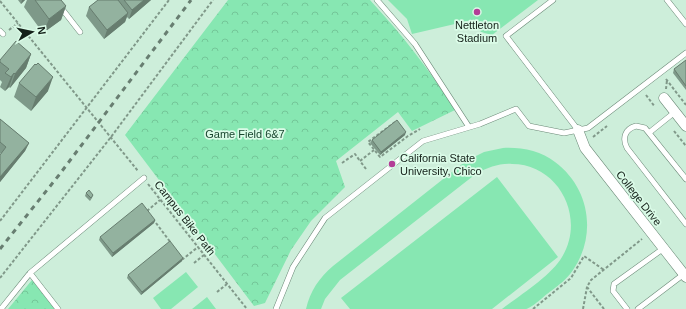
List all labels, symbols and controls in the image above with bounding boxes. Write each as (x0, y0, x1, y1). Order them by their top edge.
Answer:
marker: Nettleton Stadium (472, 7, 482, 17)
north arrow (12, 12, 52, 52)
place label: Nettleton Stadium (455, 19, 499, 44)
text: N (35, 26, 48, 35)
park label: Game Field 6&7 (205, 128, 285, 140)
place label: California State University, Chico (400, 152, 482, 177)
marker: California State University, Chico (387, 159, 397, 169)
street label: College Drive (614, 168, 664, 228)
street label: Campus Bike Path (152, 178, 218, 258)

